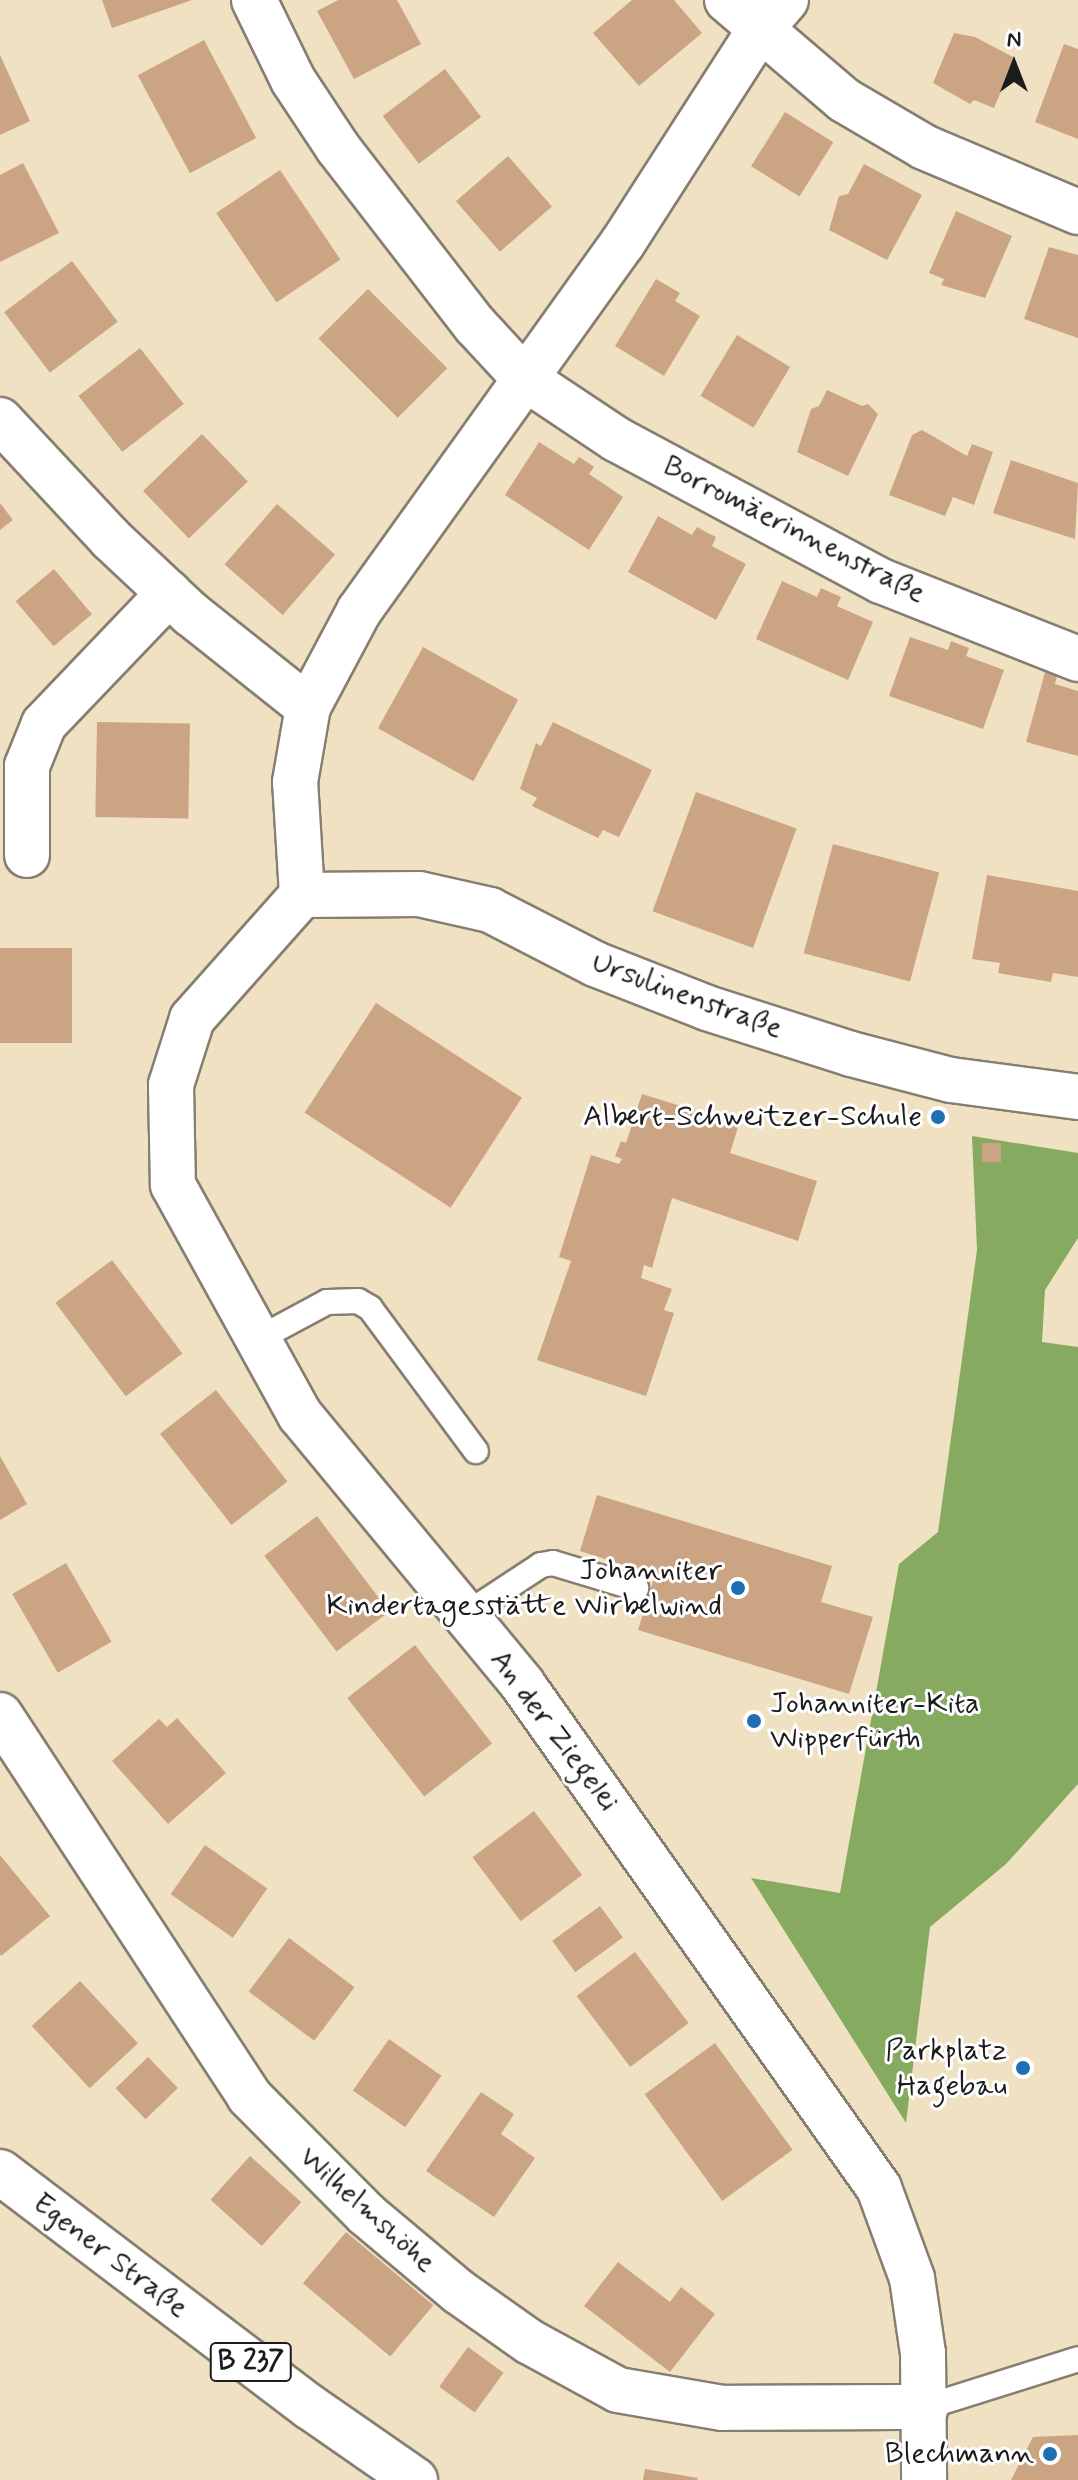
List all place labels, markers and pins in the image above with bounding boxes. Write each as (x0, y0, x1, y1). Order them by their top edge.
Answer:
place label: Albert-Schweitzer-Schule (583, 1099, 922, 1135)
marker: Albert-Schweitzer-Schule (929, 1108, 947, 1126)
place label: Johanniter Kindertagesstätte Wirbelwind (327, 1553, 722, 1624)
marker: Johanniter Kindertagesstätte Wirbelwind (729, 1579, 747, 1597)
place label: Johanniter-Kita Wipperfürth (770, 1686, 980, 1756)
marker: Johanniter-Kita Wipperfürth (745, 1712, 763, 1730)
place label: Parkplatz Hagebau (885, 2033, 1007, 2104)
marker: Parkplatz Hagebau (1014, 2059, 1032, 2077)
place label: Blechmann (885, 2436, 1034, 2472)
marker: Blechmann (1041, 2445, 1059, 2463)

